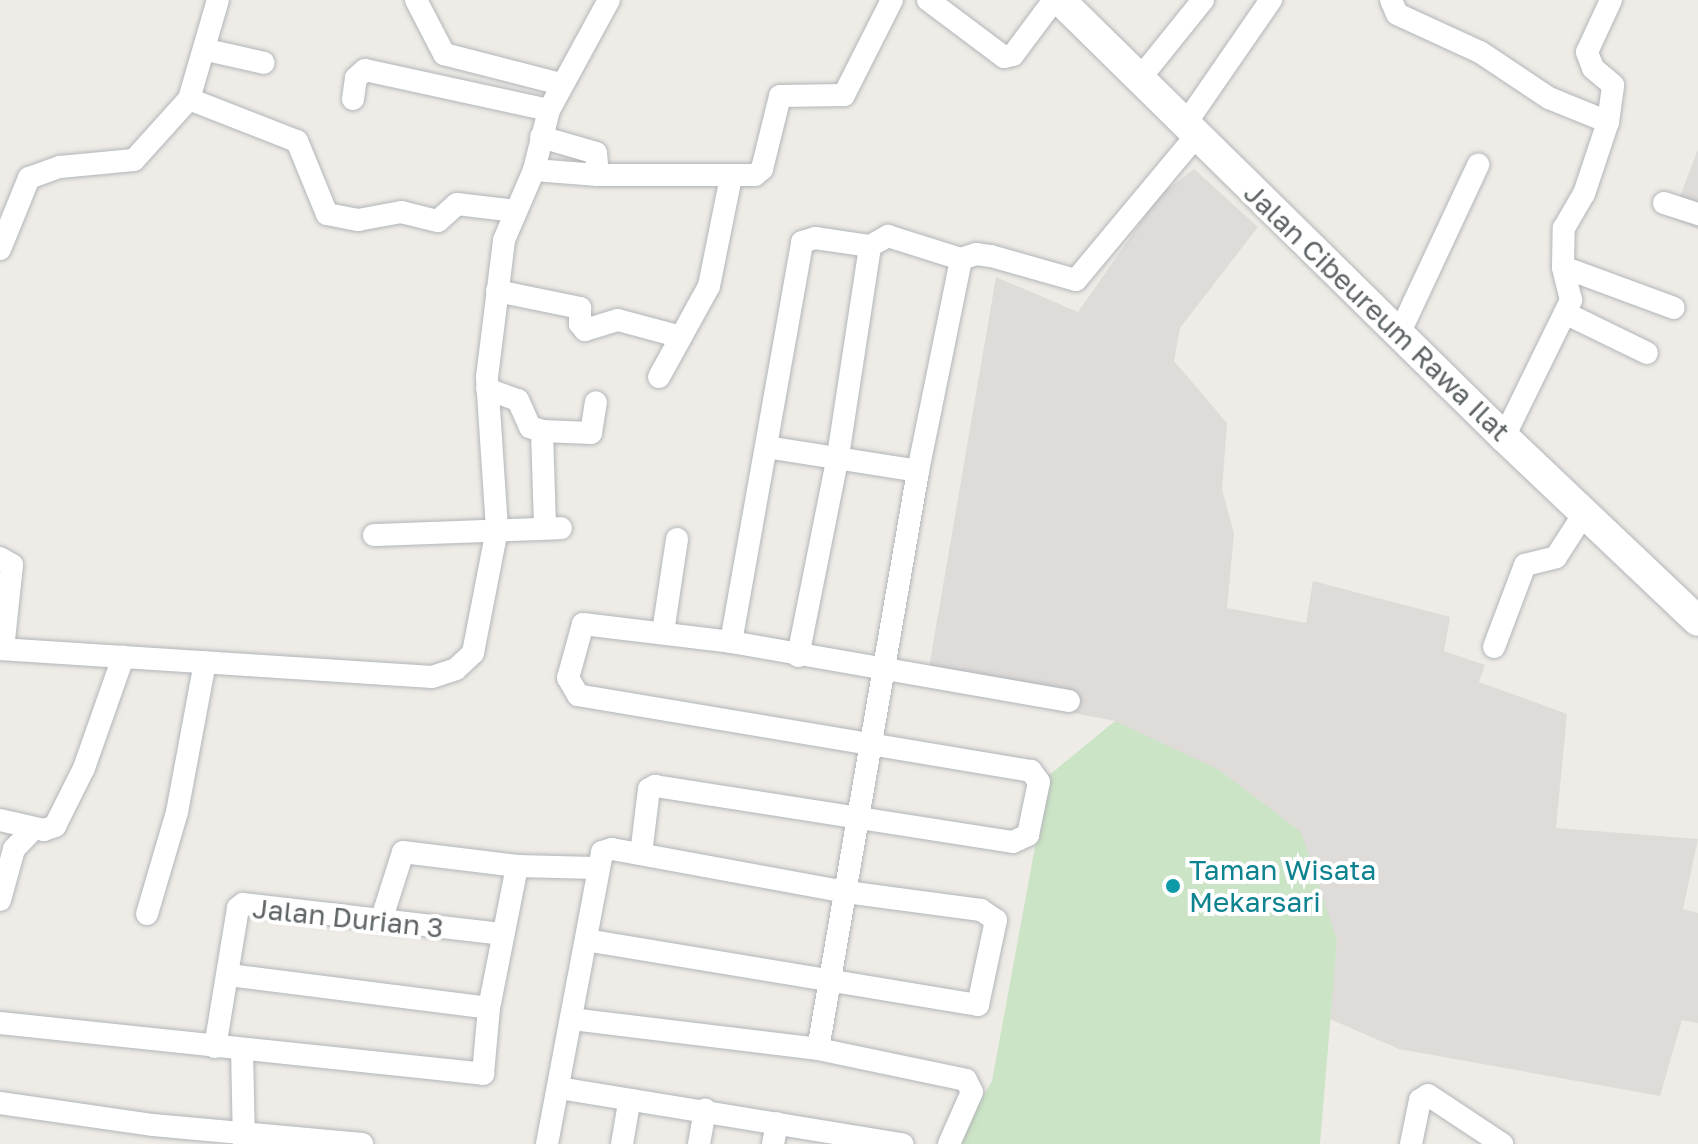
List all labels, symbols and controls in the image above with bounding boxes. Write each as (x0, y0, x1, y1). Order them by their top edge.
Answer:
street label: Jalan Cibeureum Rawa Ilat (1237, 176, 1517, 448)
place label: Taman Wisata Mekarsari (1189, 853, 1376, 919)
marker: Taman Wisata Mekarsari (1164, 877, 1182, 895)
street label: Jalan Durian 3 (251, 891, 445, 945)

